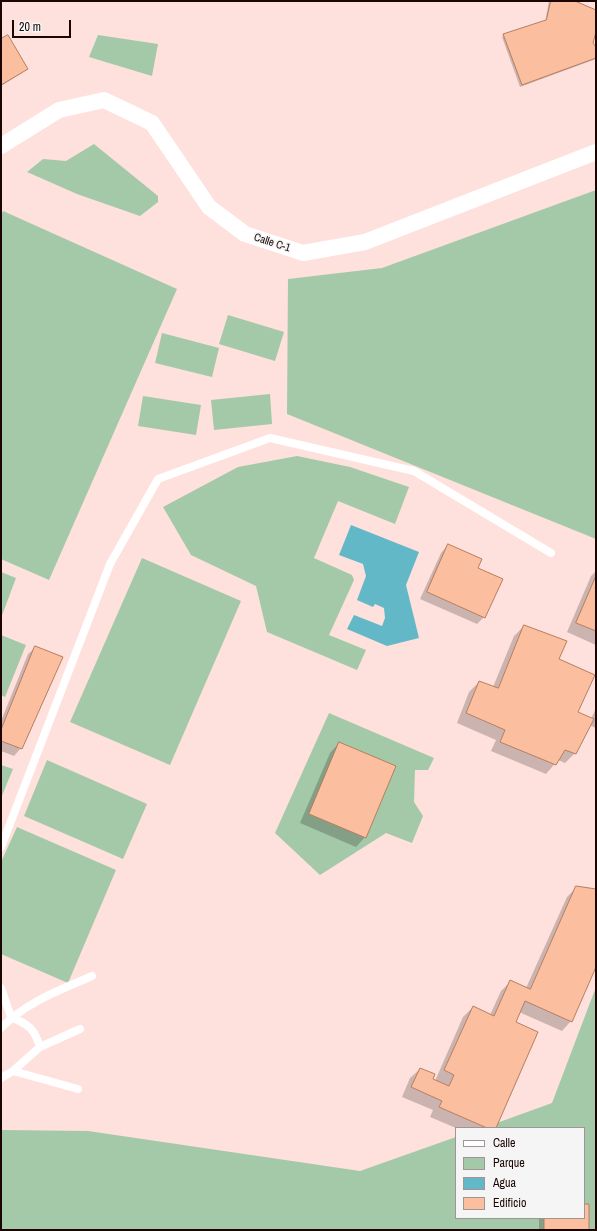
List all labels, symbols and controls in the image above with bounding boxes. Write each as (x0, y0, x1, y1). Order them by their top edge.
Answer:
scale bar (14, 12, 73, 38)
text: 20 m (19, 19, 41, 35)
street label: Calle C-1 (252, 231, 292, 255)
legend (455, 1127, 585, 1219)
text: Calle (493, 1135, 515, 1151)
text: Parque (493, 1155, 525, 1171)
text: Agua (493, 1175, 516, 1191)
text: Edificio (493, 1195, 526, 1211)

